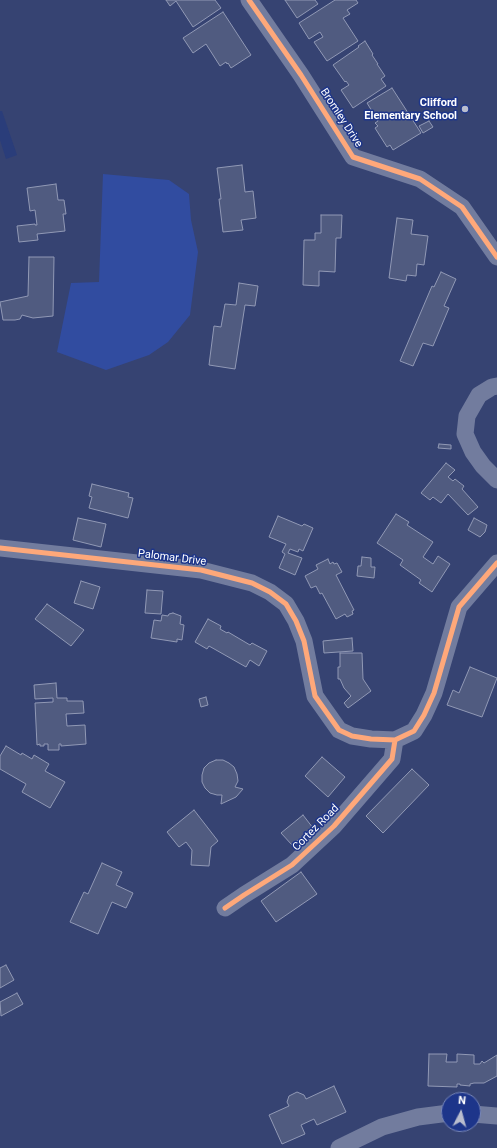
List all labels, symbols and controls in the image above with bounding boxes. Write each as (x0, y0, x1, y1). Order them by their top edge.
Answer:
street label: Bromley Drive (317, 86, 365, 150)
place label: Clifford Elementary School (364, 96, 457, 122)
marker: Clifford Elementary School (460, 104, 470, 114)
street label: Palomar Drive (137, 547, 207, 569)
street label: Cortez Road (290, 802, 342, 854)
north arrow (441, 1092, 481, 1132)
text: N (458, 1094, 467, 1107)

